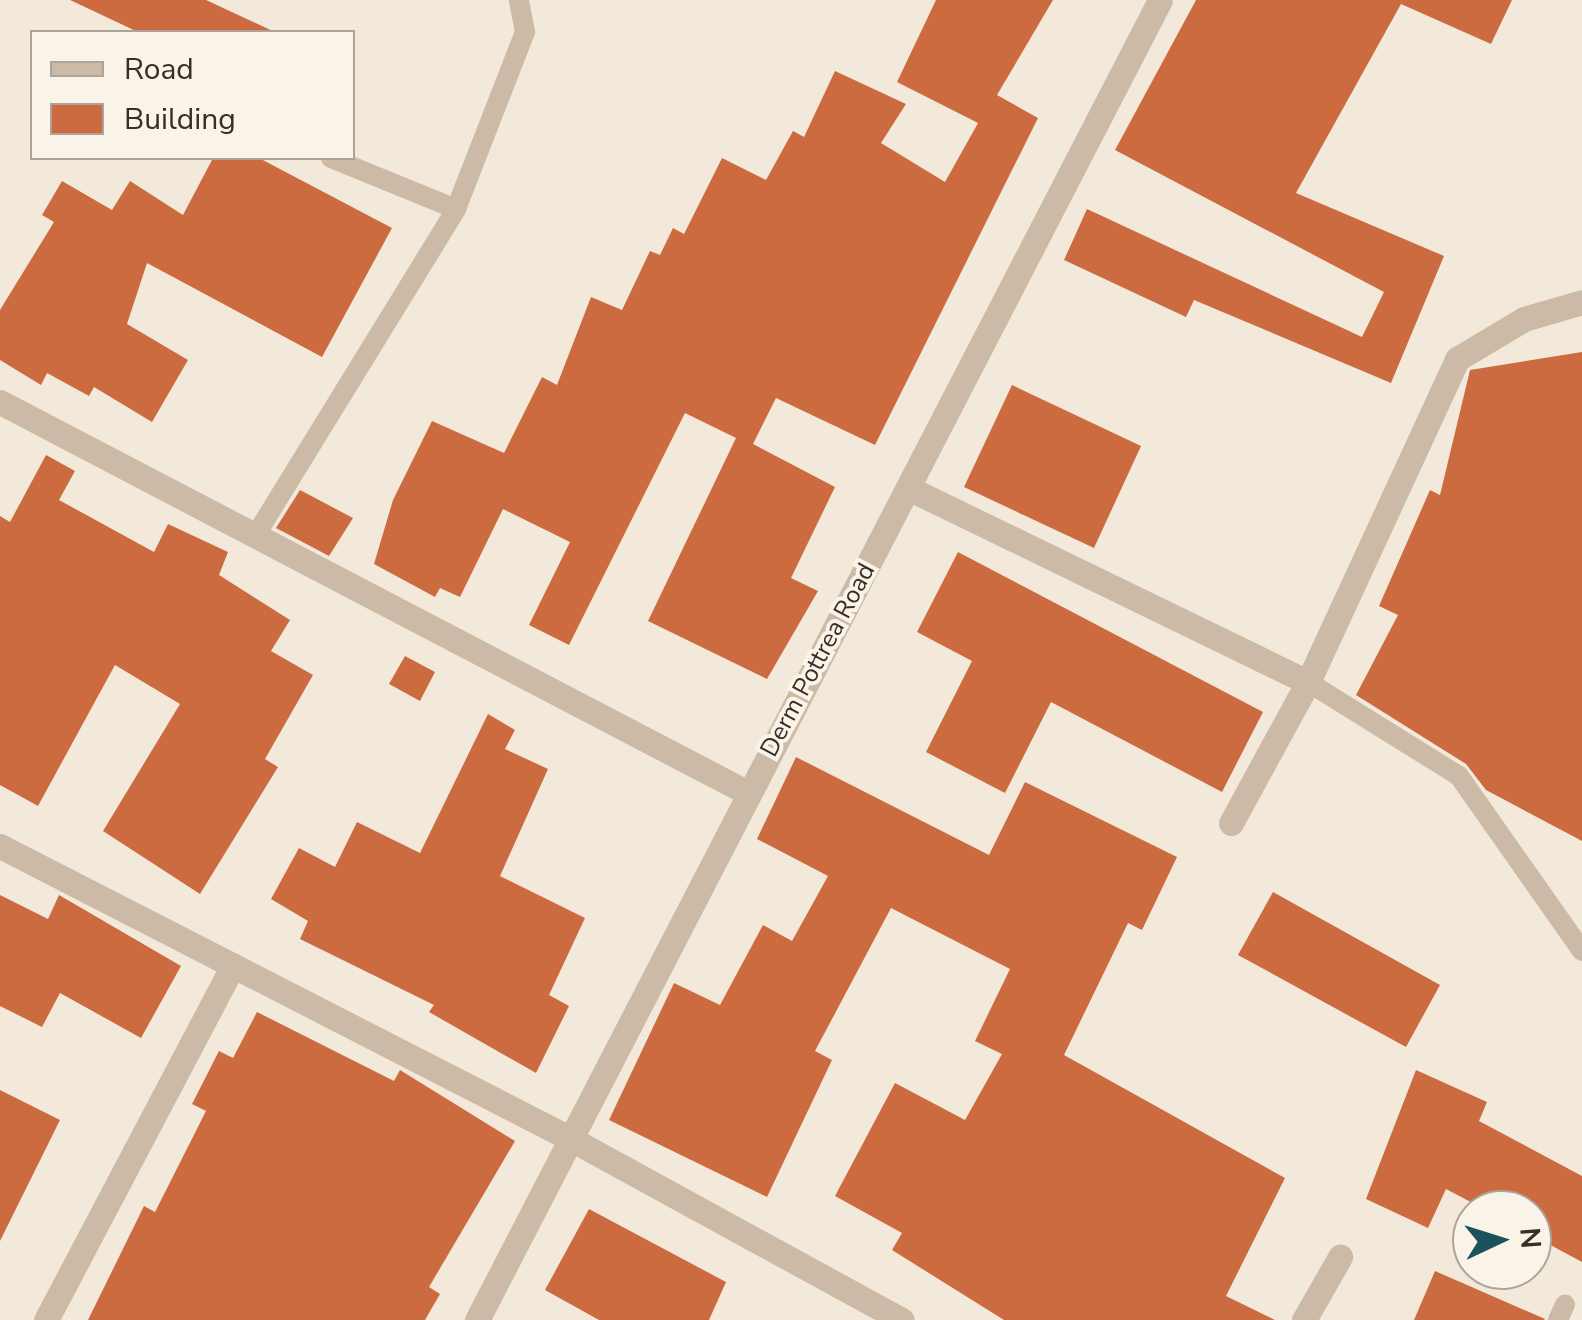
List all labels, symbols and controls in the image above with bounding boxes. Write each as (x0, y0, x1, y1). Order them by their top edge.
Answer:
legend (30, 30, 355, 160)
text: Road (124, 49, 194, 90)
text: Building (124, 99, 236, 140)
street label: Derm Pottrea Road (754, 558, 882, 762)
north arrow (1452, 1190, 1552, 1290)
text: N (1510, 1226, 1550, 1250)

